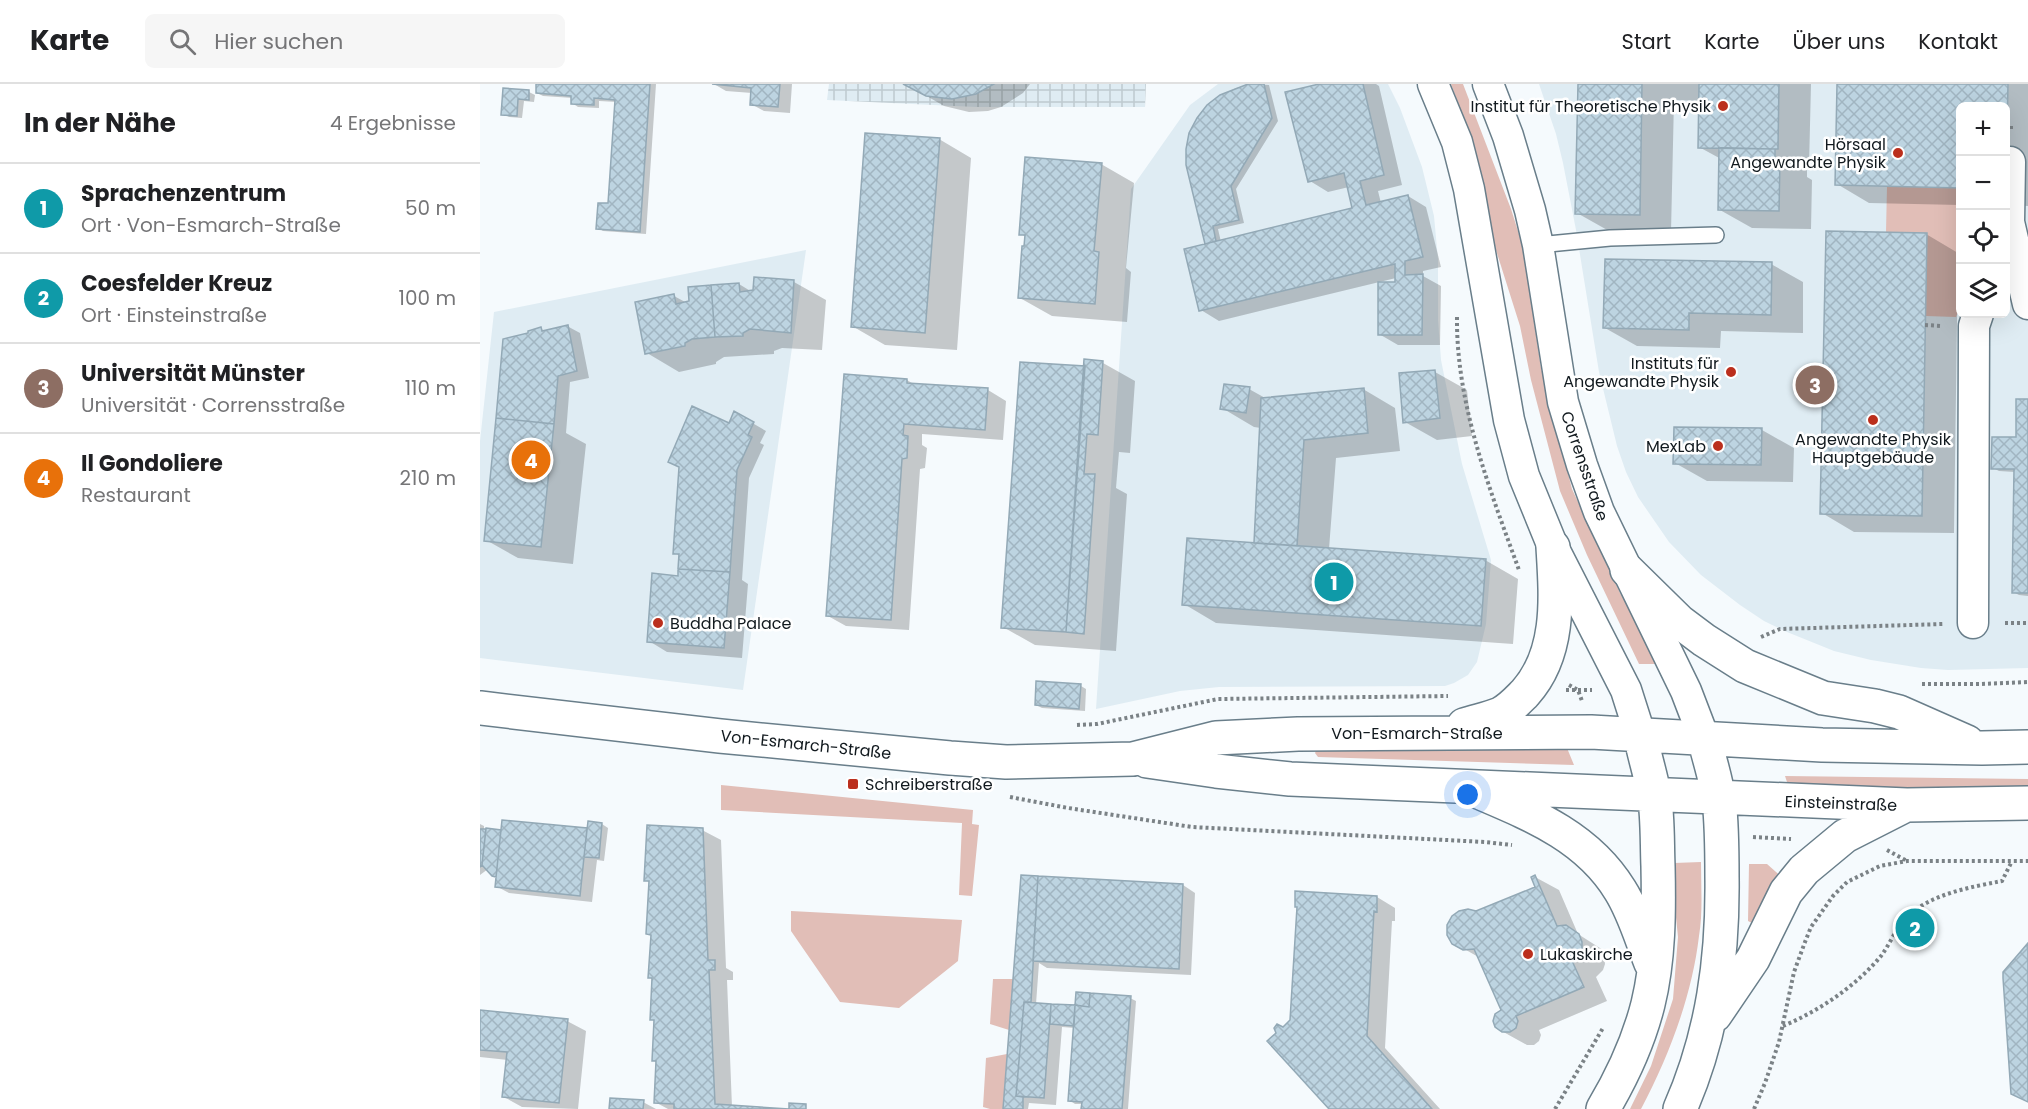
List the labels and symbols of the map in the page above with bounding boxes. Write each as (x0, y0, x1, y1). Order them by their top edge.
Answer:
place label: Institut für Theoretische Physik (1471, 95, 1712, 118)
marker: Institut für Theoretische Physik (1716, 99, 1730, 113)
place label: Hörsaal Angewandte Physik (1730, 133, 1887, 174)
marker: Hörsaal Angewandte Physik (1891, 146, 1905, 160)
place label: Instituts für Angewandte Physik (1563, 352, 1720, 393)
pin: 3 (1796, 362, 1834, 408)
marker: Instituts für Angewandte Physik (1724, 365, 1738, 379)
street label: Corrensstraße (1555, 408, 1614, 524)
marker: Angewandte Physik Hauptgebäude (1866, 413, 1880, 427)
place label: Angewandte Physik Hauptgebäude (1795, 428, 1952, 469)
place label: MexLab (1646, 435, 1706, 458)
pin: 4 (512, 438, 550, 482)
marker: MexLab (1711, 439, 1725, 453)
pin: 1 (1314, 560, 1354, 604)
place label: Buddha Palace (670, 612, 792, 635)
marker: Buddha Palace (651, 616, 665, 630)
street label: Von-Esmarch-Straße (1331, 722, 1503, 745)
street label: Von-Esmarch-Straße (719, 724, 893, 765)
place label: Schreiberstraße (865, 773, 993, 796)
marker: Schreiberstraße (846, 777, 860, 791)
your location (1453, 780, 1482, 809)
street label: Einsteinstraße (1784, 790, 1898, 817)
pin: 2 (1896, 906, 1934, 950)
place label: Lukaskirche (1540, 943, 1633, 966)
marker: Lukaskirche (1521, 947, 1535, 961)

